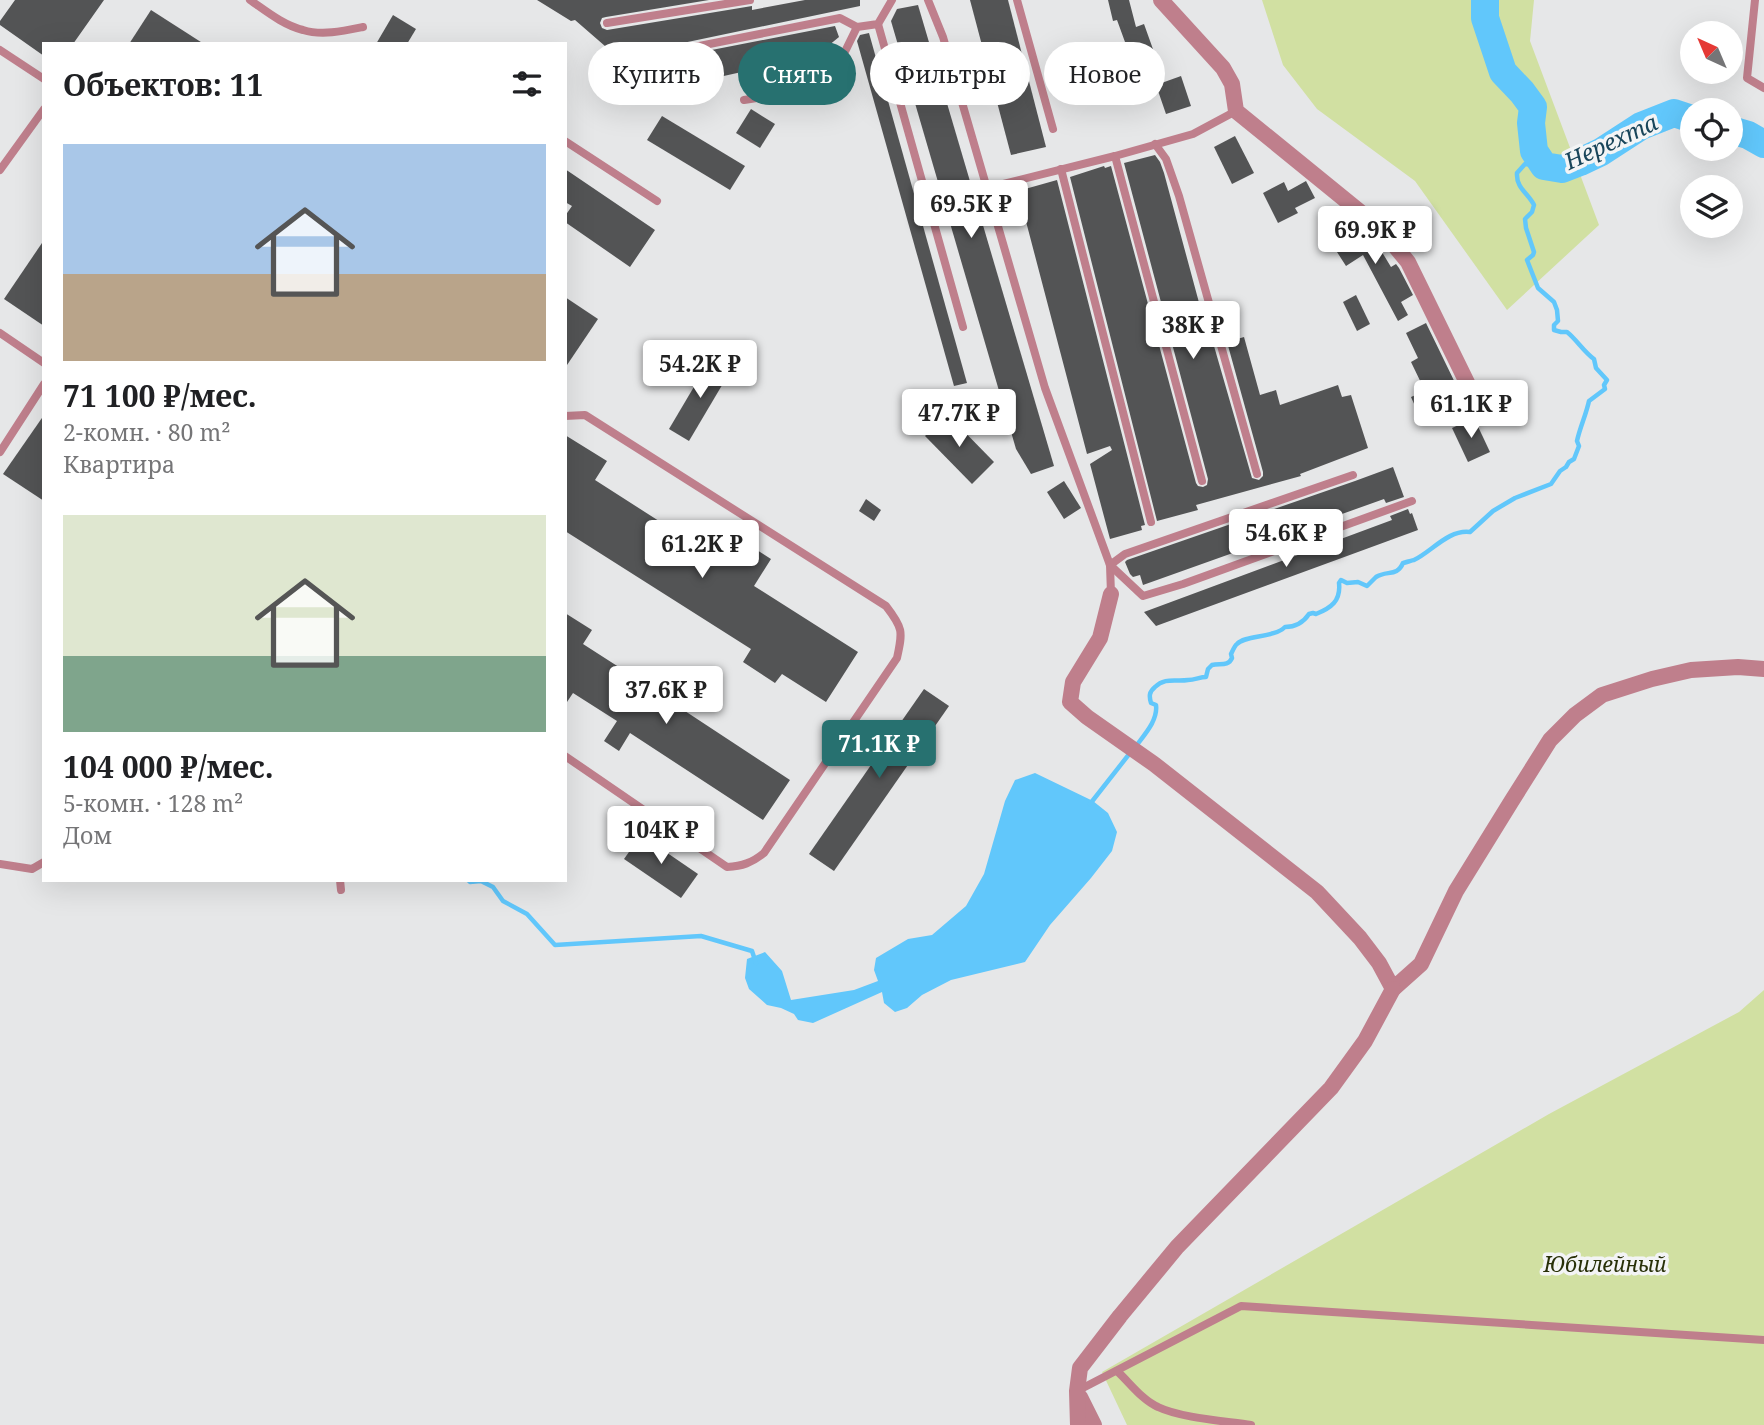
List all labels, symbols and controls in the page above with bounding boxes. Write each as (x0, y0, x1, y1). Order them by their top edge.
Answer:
north arrow (1680, 21, 1743, 84)
map controls (1680, 21, 1743, 238)
chip: Купить (588, 42, 724, 105)
chip: Снять (738, 42, 856, 105)
chip: Фильтры (870, 42, 1030, 105)
chip: Новое (1044, 42, 1165, 105)
text: Объектов: 11 (63, 64, 264, 105)
icon: filters (508, 65, 546, 103)
button: locate (1680, 98, 1743, 161)
water label: Нерехта (1558, 106, 1663, 177)
button: layers (1680, 175, 1743, 238)
pin: 69.5K ₽ (906, 180, 1036, 240)
text: 69.5K ₽ (930, 187, 1012, 219)
icon: home (242, 189, 368, 315)
pin: 69.9K ₽ (1310, 206, 1440, 266)
text: 69.9K ₽ (1334, 213, 1416, 245)
pin: 38K ₽ (1144, 302, 1242, 361)
text: 38K ₽ (1162, 308, 1224, 340)
pin: 54.2K ₽ (635, 340, 765, 400)
text: 54.2K ₽ (659, 347, 741, 379)
text: 71 100 ₽/мес. (63, 375, 257, 416)
pin: 61.1K ₽ (1406, 380, 1536, 440)
text: 61.1K ₽ (1430, 387, 1512, 419)
pin: 47.7K ₽ (894, 390, 1024, 449)
text: 47.7K ₽ (918, 396, 1000, 428)
text: 2-комн. · 80 m² (63, 416, 230, 448)
text: Квартира (63, 448, 175, 480)
pin: 54.6K ₽ (1221, 510, 1351, 569)
text: 54.6K ₽ (1245, 516, 1327, 548)
pin: 61.2K ₽ (637, 520, 767, 580)
text: 61.2K ₽ (661, 527, 743, 559)
icon: home (242, 560, 368, 686)
pin: 37.6K ₽ (601, 666, 731, 726)
text: 37.6K ₽ (625, 673, 707, 705)
pin: 71.1K ₽ (814, 720, 944, 780)
text: 71.1K ₽ (838, 727, 920, 759)
text: 104 000 ₽/мес. (63, 746, 274, 787)
text: 5-комн. · 128 m² (63, 787, 243, 819)
pin: 104K ₽ (604, 806, 718, 866)
text: 104K ₽ (623, 813, 699, 845)
text: Дом (63, 819, 112, 851)
park label: Юбилейный (1543, 1250, 1667, 1278)

